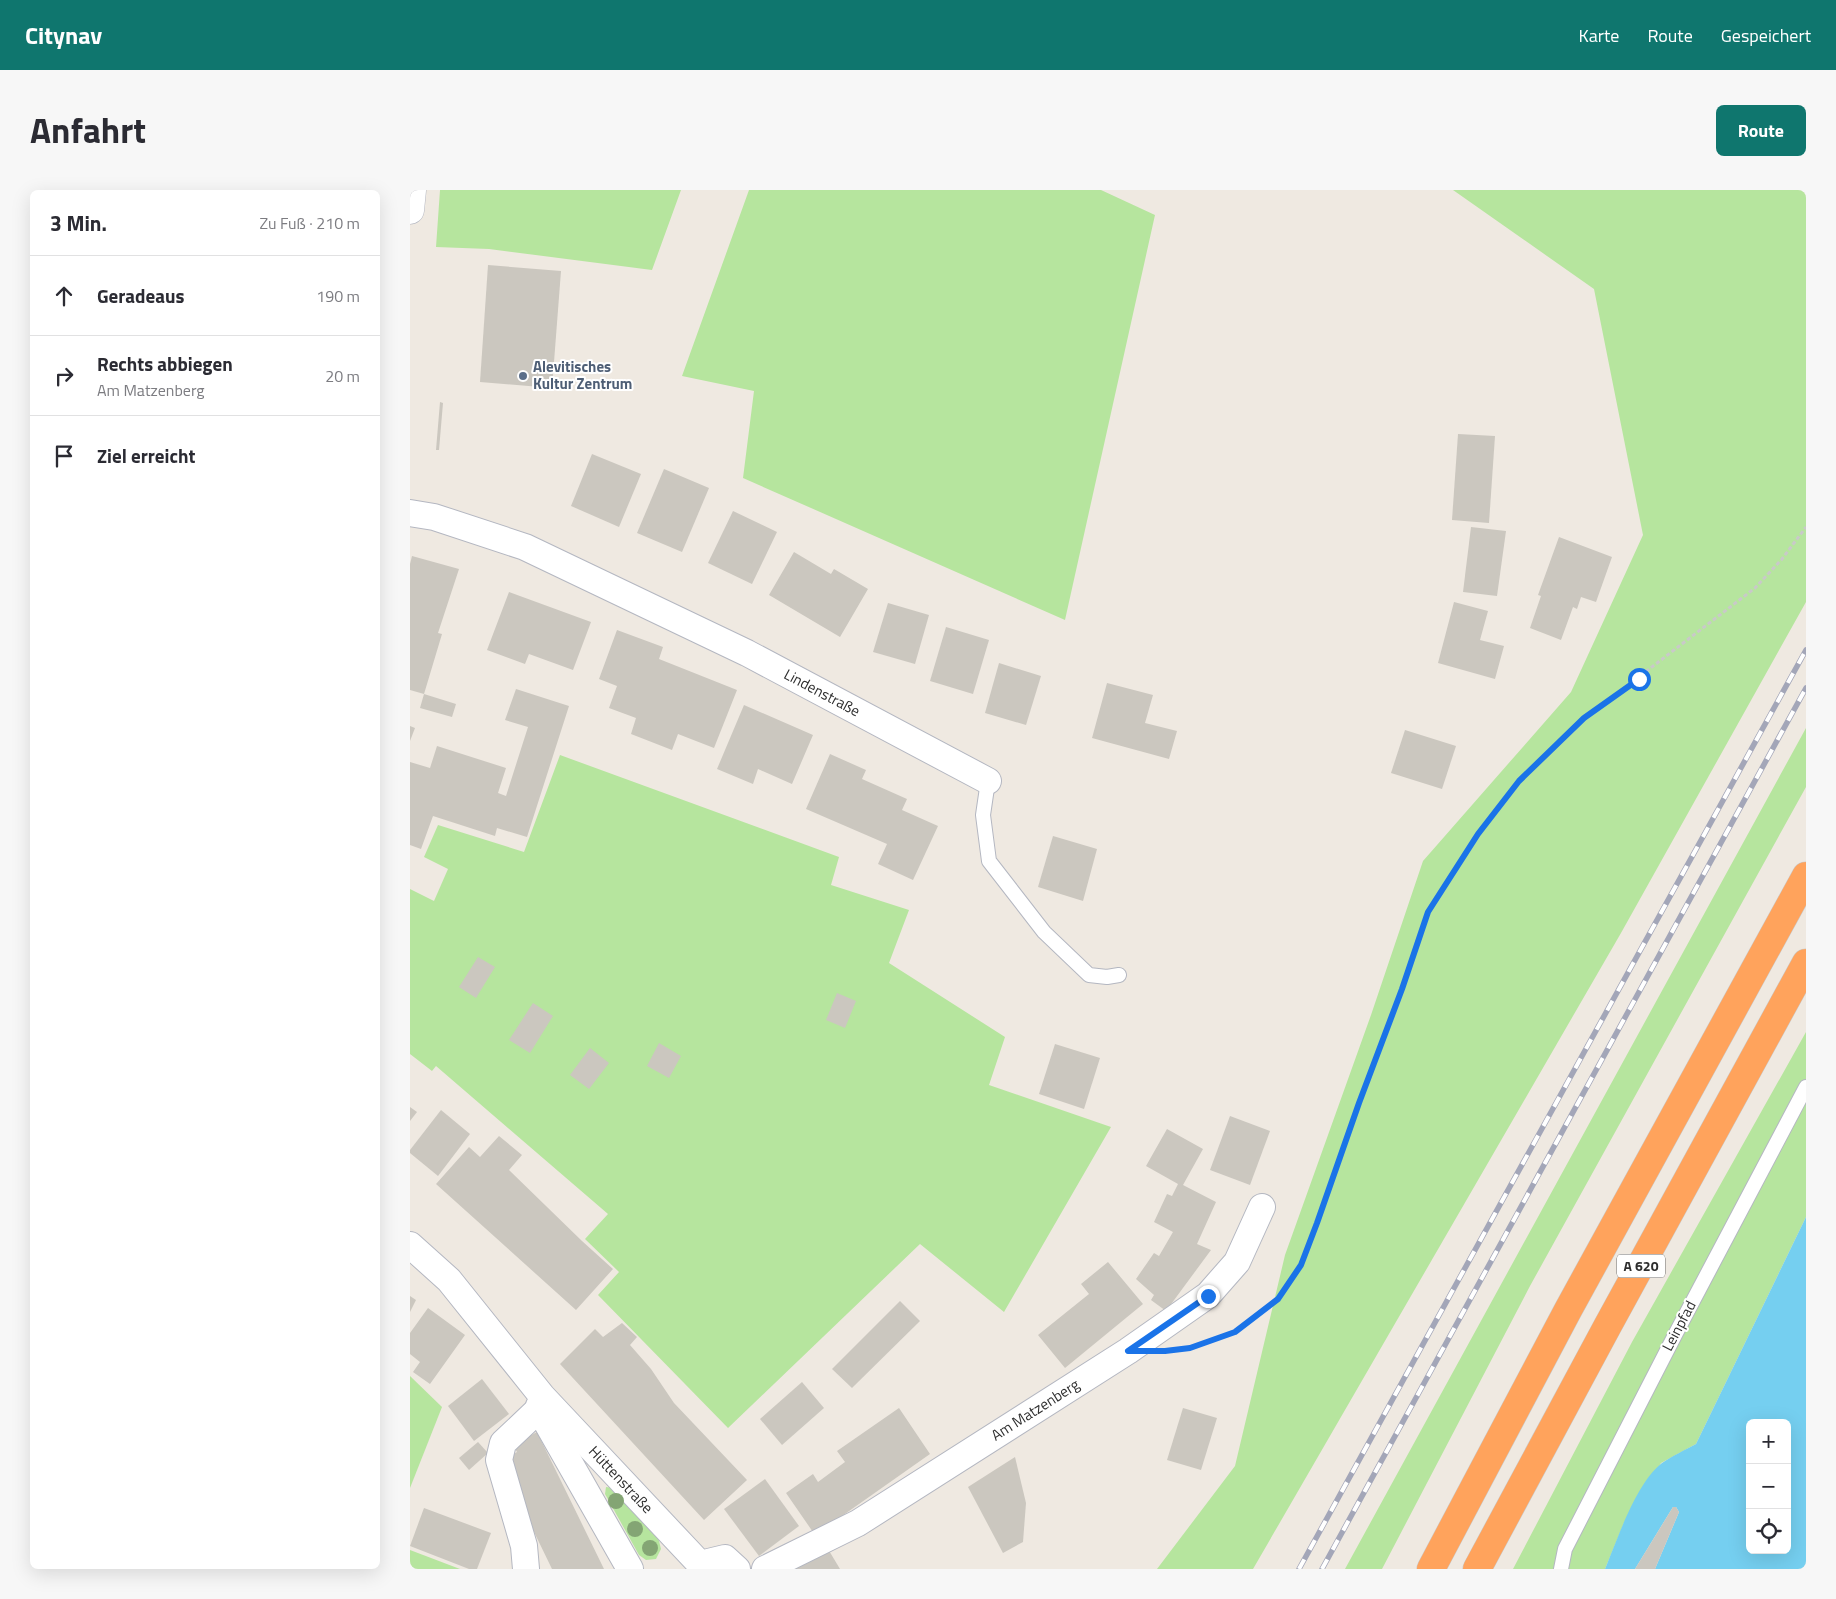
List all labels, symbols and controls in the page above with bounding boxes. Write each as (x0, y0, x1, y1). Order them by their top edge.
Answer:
text: Citynav (25, 17, 102, 53)
text: Karte (1578, 22, 1619, 49)
text: Route (1647, 22, 1693, 49)
text: Gespeichert (1721, 22, 1811, 49)
text: Anfahrt (30, 103, 146, 157)
button: Route (1716, 105, 1806, 156)
text: 3 Min. (50, 207, 107, 239)
text: Zu Fuß · 210 m (259, 211, 360, 235)
text: Geradeaus (97, 281, 184, 310)
icon: ahead (50, 282, 78, 310)
text: 190 m (316, 284, 360, 308)
text: Rechts abbiegen (97, 349, 233, 378)
place label: Alevitisches Kultur Zentrum (533, 355, 632, 395)
icon: right (50, 362, 78, 390)
text: 20 m (325, 364, 360, 388)
marker: Alevitisches Kultur Zentrum (517, 370, 529, 382)
text: Am Matzenberg (97, 378, 205, 402)
text: Ziel erreicht (97, 441, 195, 470)
icon: arrive (50, 442, 78, 470)
street label: Lindenstraße (780, 663, 864, 722)
route start (1628, 668, 1651, 691)
road number: A 620 (1617, 1254, 1665, 1278)
route end (1197, 1285, 1220, 1308)
street label: Leinpfad (1656, 1296, 1701, 1355)
street label: Am Matzenberg (986, 1373, 1084, 1446)
map controls (1746, 1419, 1791, 1554)
button: + (1746, 1419, 1791, 1464)
street label: Hüttenstraße (583, 1440, 659, 1518)
button: − (1746, 1464, 1791, 1509)
button: locate (1746, 1509, 1791, 1554)

